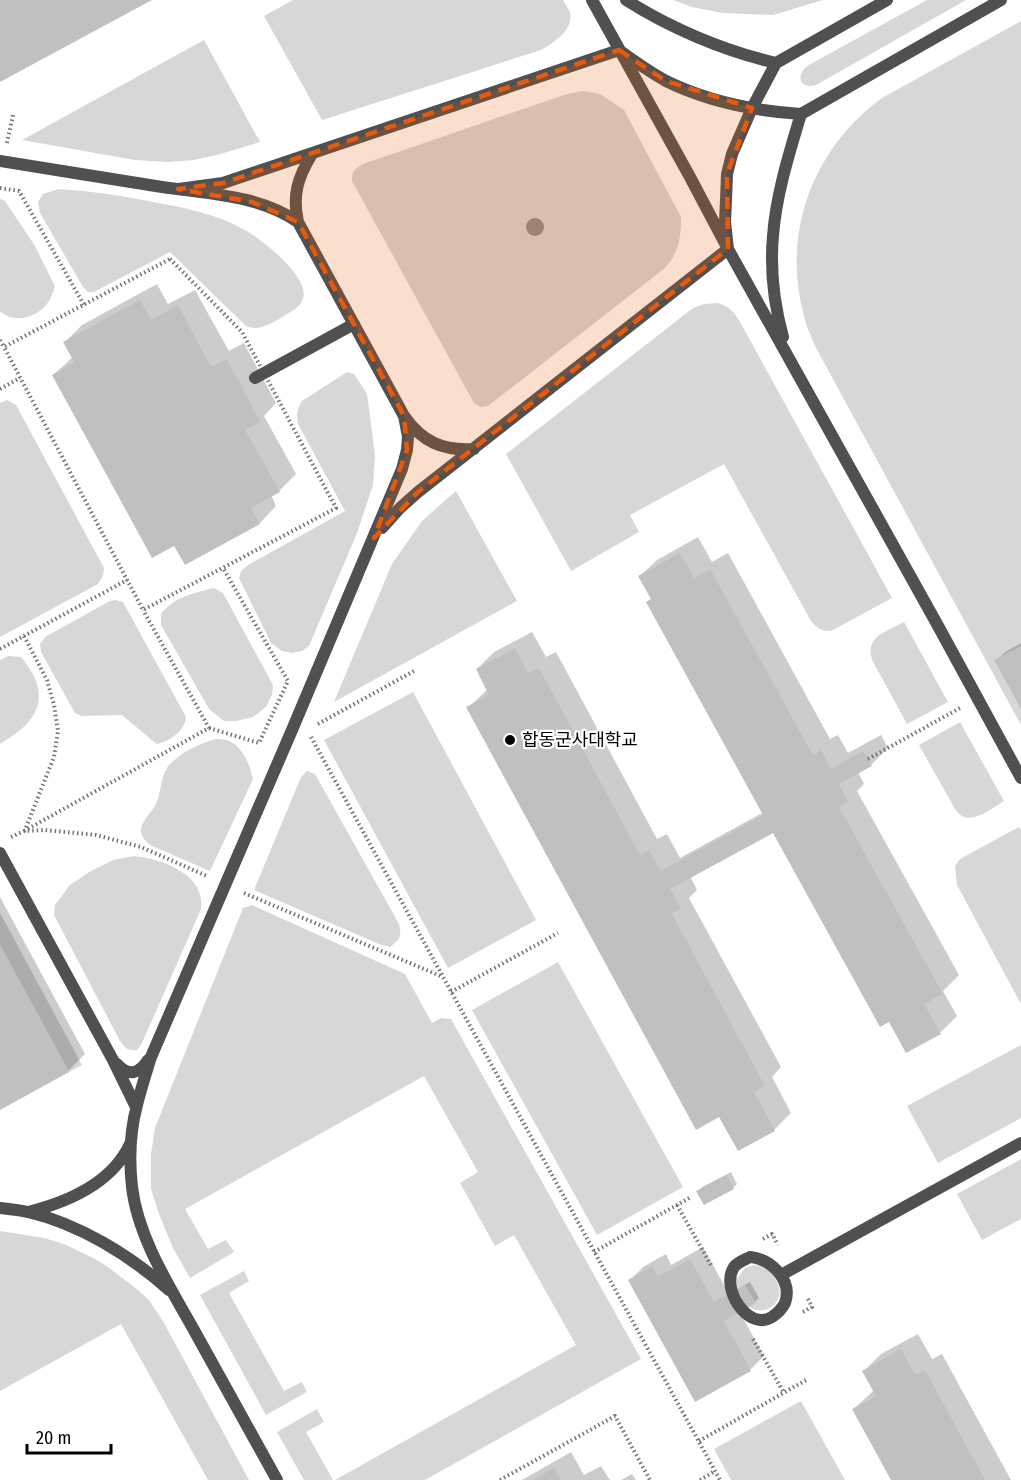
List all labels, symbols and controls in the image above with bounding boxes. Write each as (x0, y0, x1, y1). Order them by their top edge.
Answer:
place label: 합동군사대학교 (522, 729, 638, 751)
marker: 합동군사대학교 (503, 733, 517, 747)
scale bar (27, 1417, 111, 1455)
text: 20 m (36, 1427, 71, 1449)

